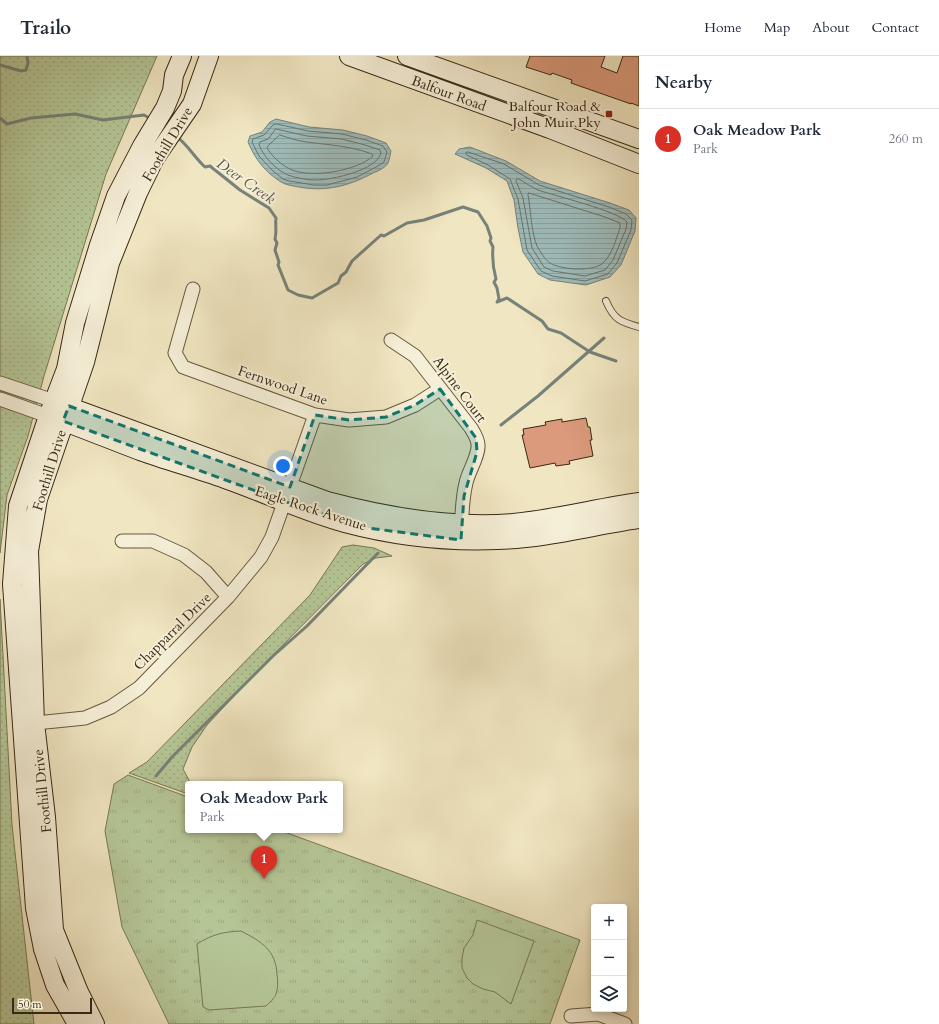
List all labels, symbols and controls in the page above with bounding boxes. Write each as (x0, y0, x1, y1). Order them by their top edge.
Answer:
text: Trailo (20, 15, 71, 41)
text: Home (704, 18, 742, 37)
text: Map (764, 18, 790, 37)
text: About (812, 18, 849, 37)
text: Contact (871, 18, 919, 37)
street label: Balfour Road (409, 71, 489, 116)
text: Nearby (655, 71, 712, 94)
place label: Balfour Road & John Muir Pky (509, 97, 602, 132)
street label: Foothill Drive (138, 103, 197, 185)
marker: Balfour Road & John Muir Pky (604, 109, 614, 119)
text: Oak Meadow Park (693, 120, 821, 140)
text: 1 (665, 130, 671, 148)
text: 260 m (889, 130, 923, 148)
text: Park (693, 140, 718, 158)
water label: Deer Creek (213, 153, 280, 209)
street label: Alpine Court (428, 352, 491, 427)
street label: Fernwood Lane (235, 361, 330, 410)
street label: Foothill Drive (28, 427, 71, 513)
your location (273, 456, 293, 476)
street label: Eagle Rock Avenue (252, 481, 369, 536)
street label: Chapparral Drive (129, 588, 215, 674)
street label: Foothill Drive (29, 748, 56, 834)
popup (185, 781, 343, 833)
text: Oak Meadow Park (200, 788, 328, 808)
text: Park (200, 808, 225, 826)
pin: 1 (251, 846, 277, 879)
map controls (591, 904, 627, 1012)
button: + (591, 904, 627, 940)
button: − (591, 940, 627, 976)
button: layers (591, 976, 627, 1012)
scale bar (12, 996, 92, 1015)
text: 50 m (18, 997, 42, 1012)

